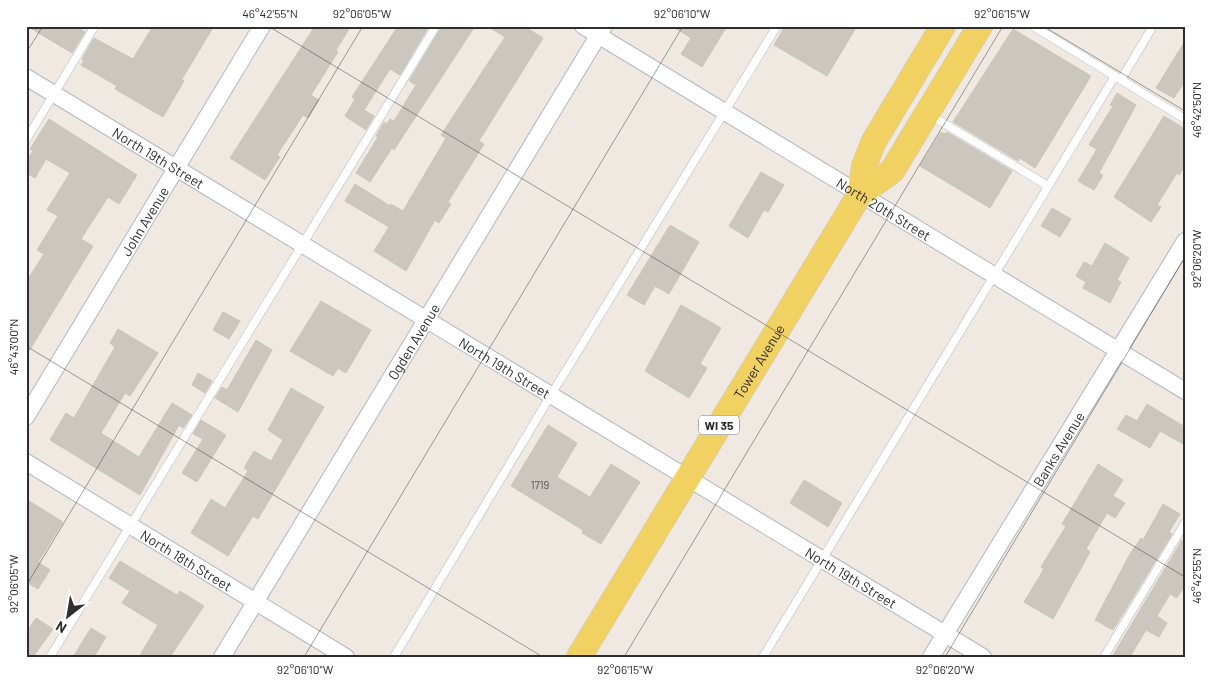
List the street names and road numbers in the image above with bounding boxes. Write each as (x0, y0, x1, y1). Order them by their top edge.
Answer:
street label: North 19th Street (110, 123, 207, 192)
street label: North 20th Street (834, 173, 934, 244)
street label: John Avenue (117, 183, 172, 259)
street label: Ogden Avenue (384, 300, 443, 383)
street label: Tower Avenue (729, 321, 788, 402)
street label: North 19th Street (456, 333, 554, 401)
street label: Banks Avenue (1029, 408, 1087, 489)
road number: WI 35 (699, 416, 739, 434)
street label: North 18th Street (138, 526, 235, 594)
street label: North 19th Street (802, 543, 900, 611)

